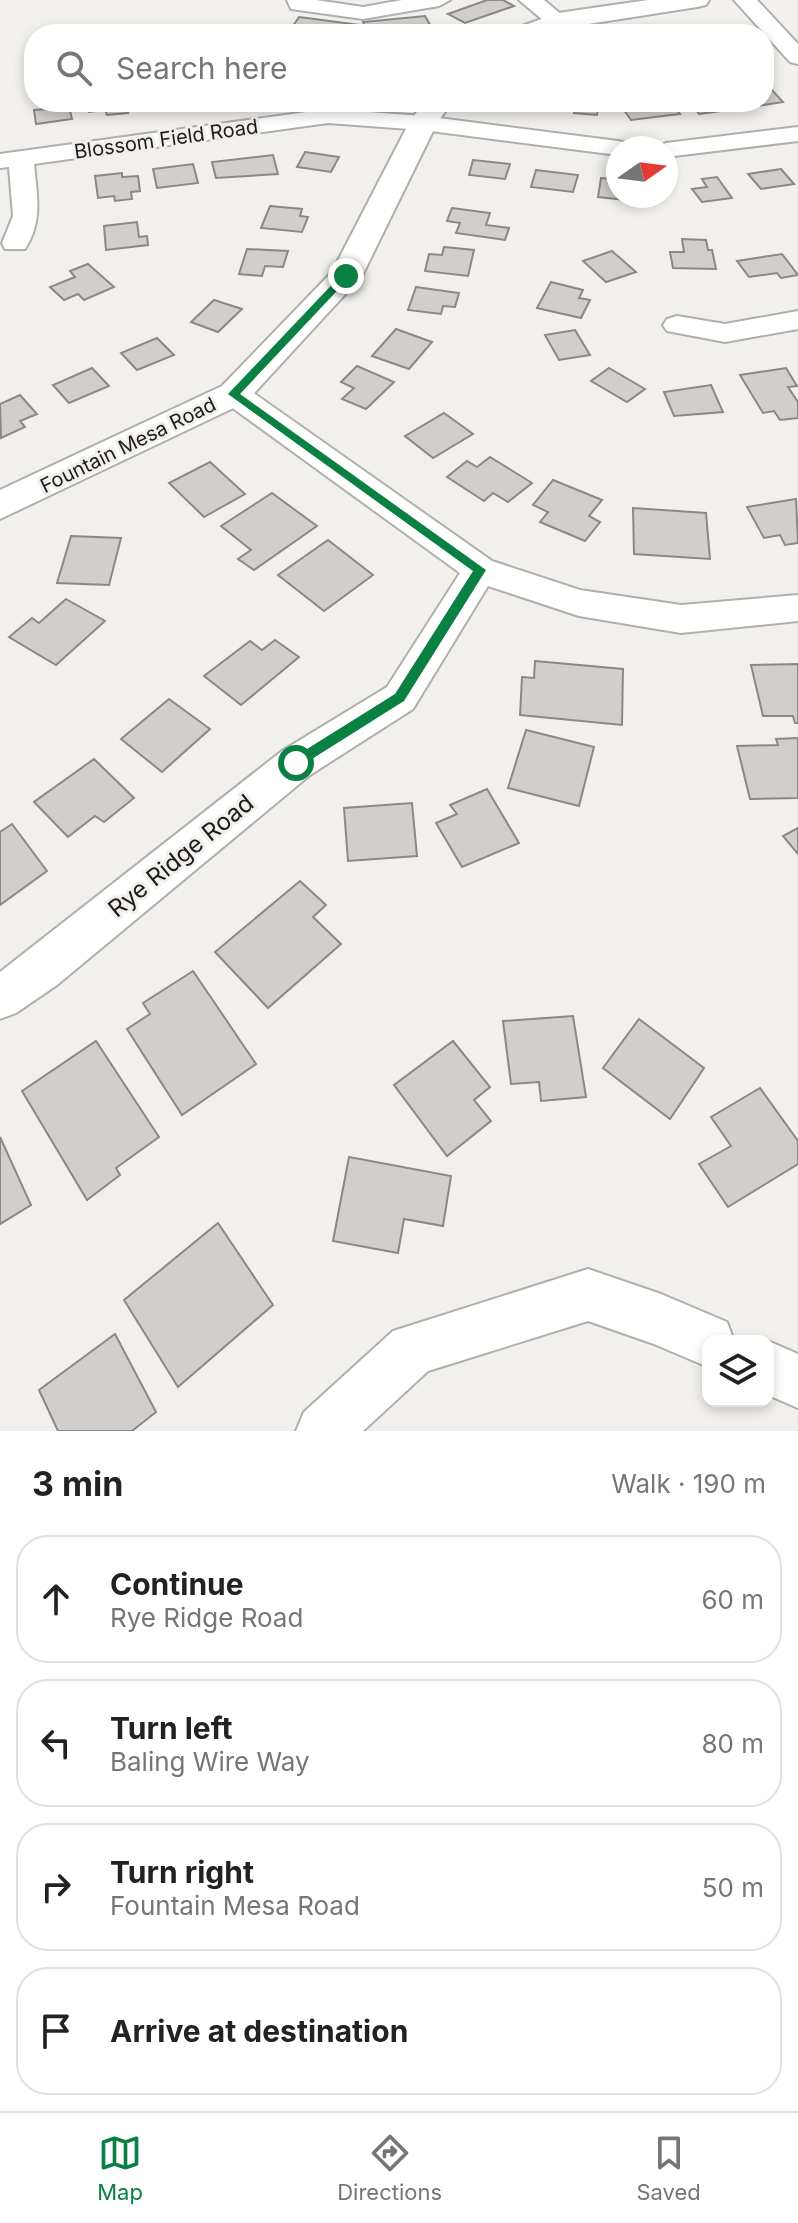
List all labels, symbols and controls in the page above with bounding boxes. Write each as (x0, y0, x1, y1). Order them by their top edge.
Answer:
search box (24, 24, 774, 112)
icon: search (52, 46, 96, 90)
text: Search here (116, 50, 288, 86)
street label: Blossom Field Road (73, 114, 259, 164)
north arrow (606, 136, 678, 208)
route end (328, 258, 364, 294)
street label: Fountain Mesa Road (36, 392, 220, 498)
route start (278, 745, 314, 781)
street label: Rye Ridge Road (102, 788, 259, 923)
map controls (702, 1335, 774, 1407)
button: layers (702, 1335, 774, 1407)
text: 3 min (32, 1463, 123, 1504)
text: Walk · 190 m (611, 1468, 766, 1499)
text: Continue (110, 1566, 244, 1602)
icon: ahead (34, 1577, 78, 1621)
text: 60 m (701, 1584, 764, 1615)
text: Rye Ridge Road (110, 1602, 303, 1633)
text: Turn left (110, 1710, 232, 1746)
icon: left (34, 1721, 78, 1765)
text: 80 m (701, 1728, 764, 1759)
text: Baling Wire Way (110, 1746, 310, 1777)
text: Turn right (110, 1854, 254, 1890)
icon: right (34, 1865, 78, 1909)
text: 50 m (702, 1872, 764, 1903)
text: Fountain Mesa Road (110, 1890, 360, 1921)
icon: arrive (34, 2009, 78, 2053)
text: Arrive at destination (110, 2013, 408, 2049)
tab: Map (97, 2131, 143, 2205)
tab: Directions (337, 2131, 442, 2205)
tab: Saved (636, 2131, 701, 2205)

